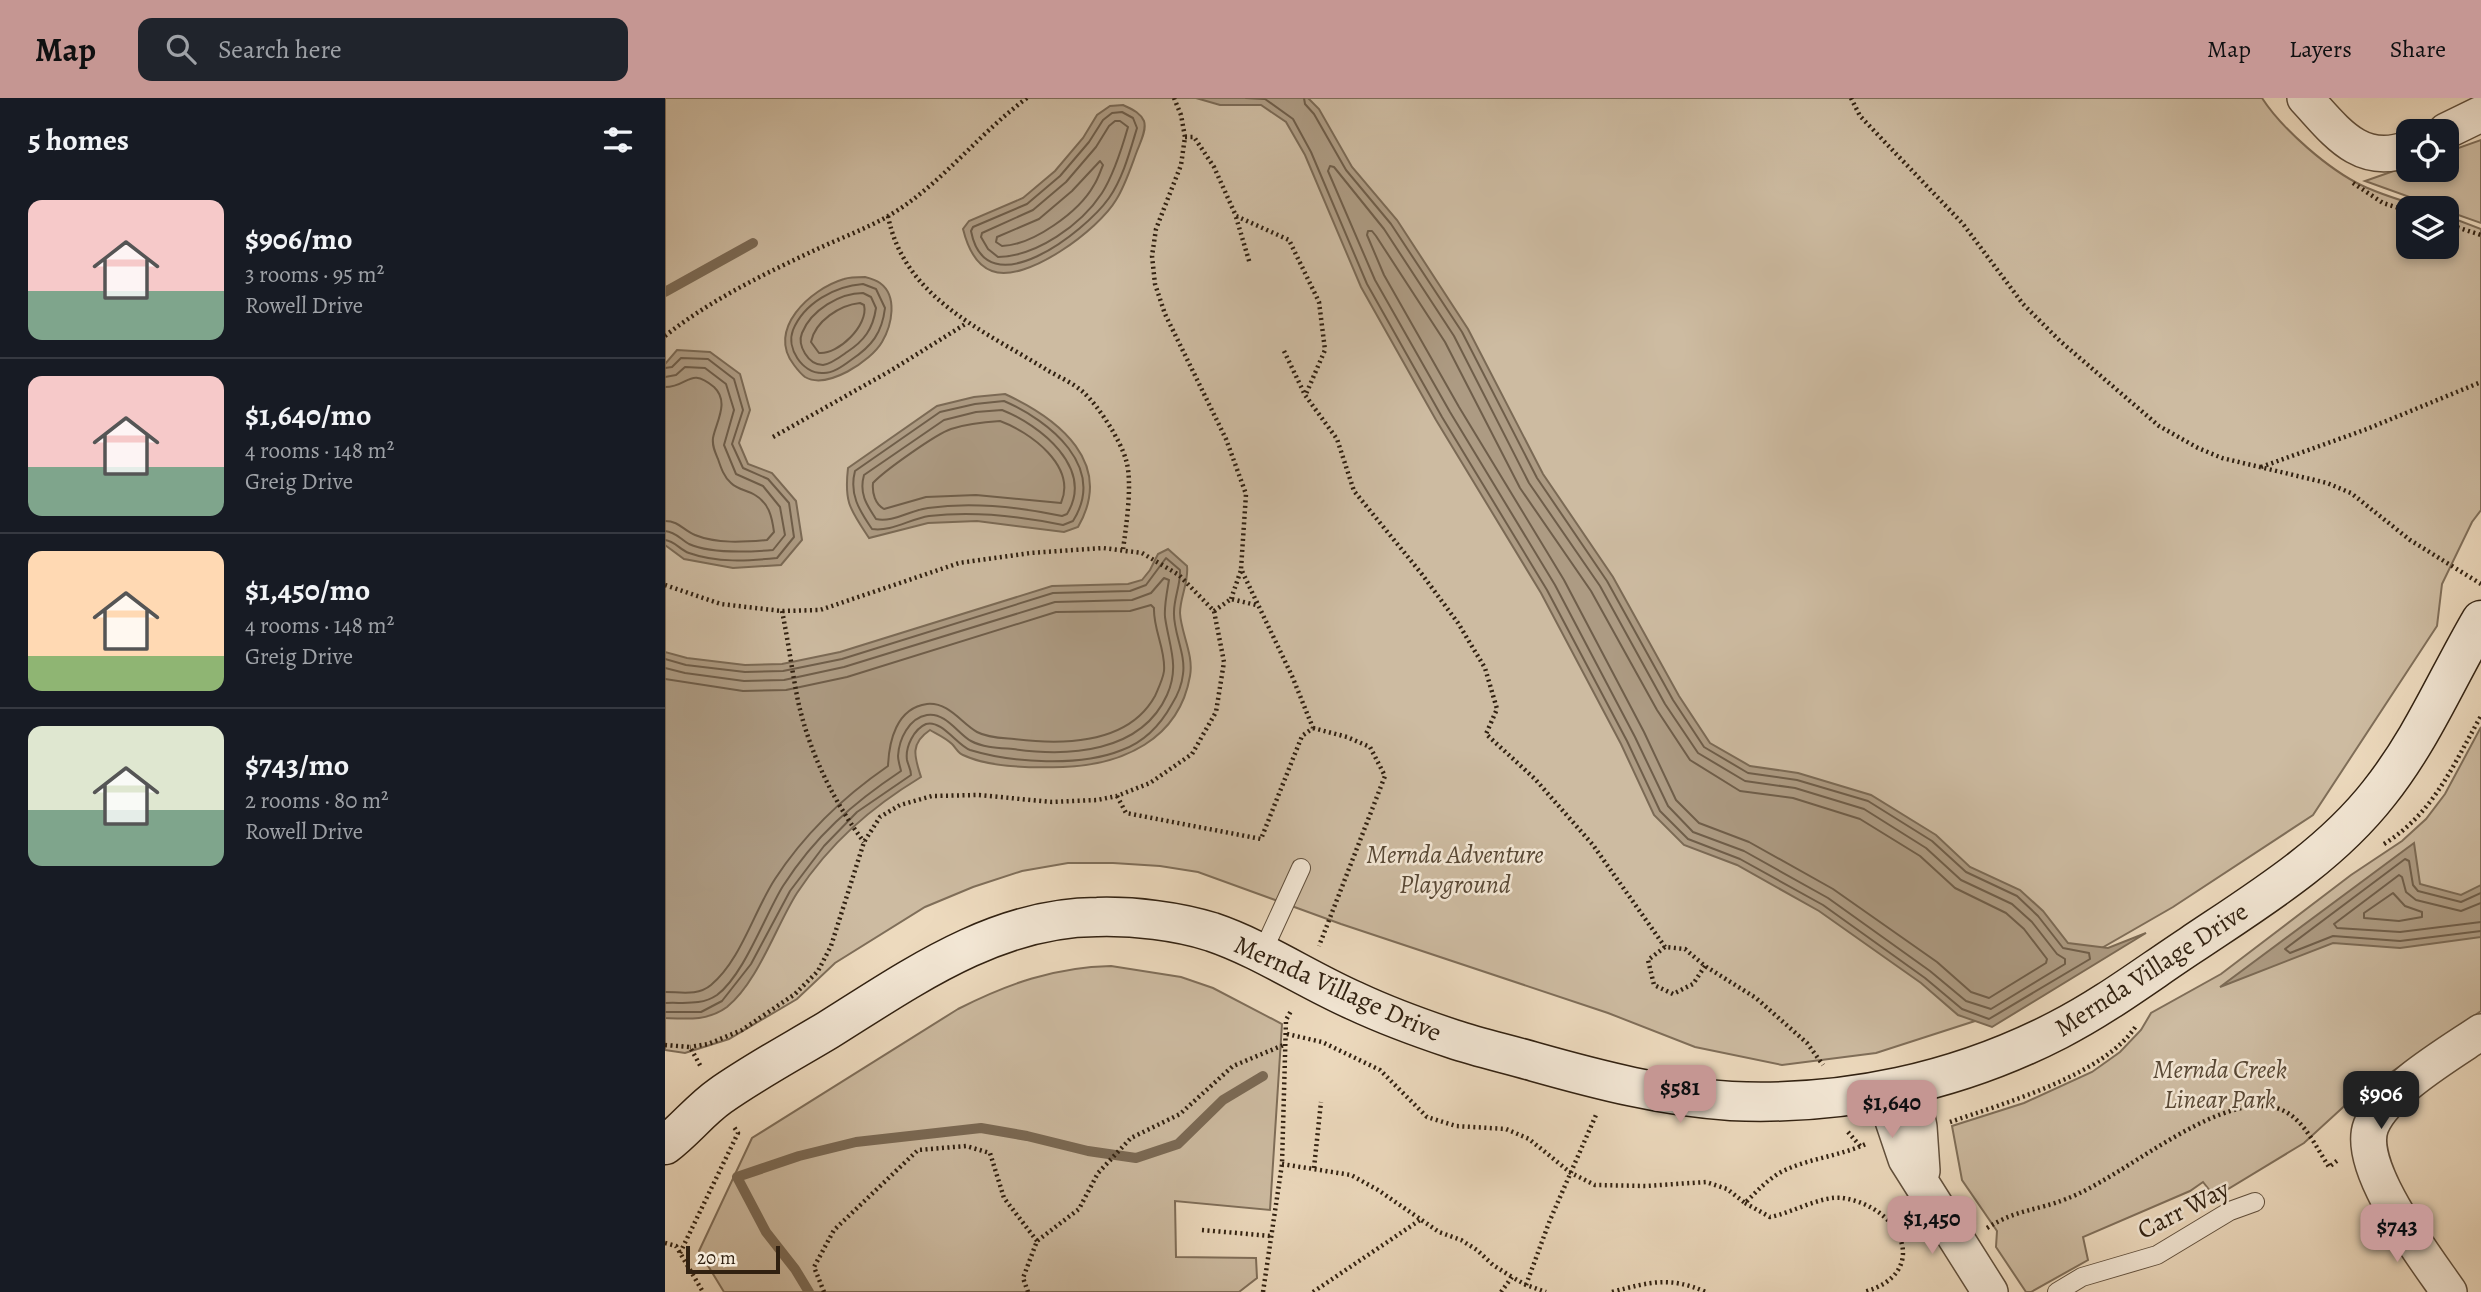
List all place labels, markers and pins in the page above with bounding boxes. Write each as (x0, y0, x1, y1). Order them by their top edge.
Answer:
pin: $581 (1639, 1066, 1721, 1125)
pin: $906 (2340, 1072, 2422, 1131)
pin: $1,640 (1835, 1080, 1949, 1140)
pin: $1,450 (1875, 1196, 1989, 1256)
pin: $743 (2356, 1204, 2438, 1264)

